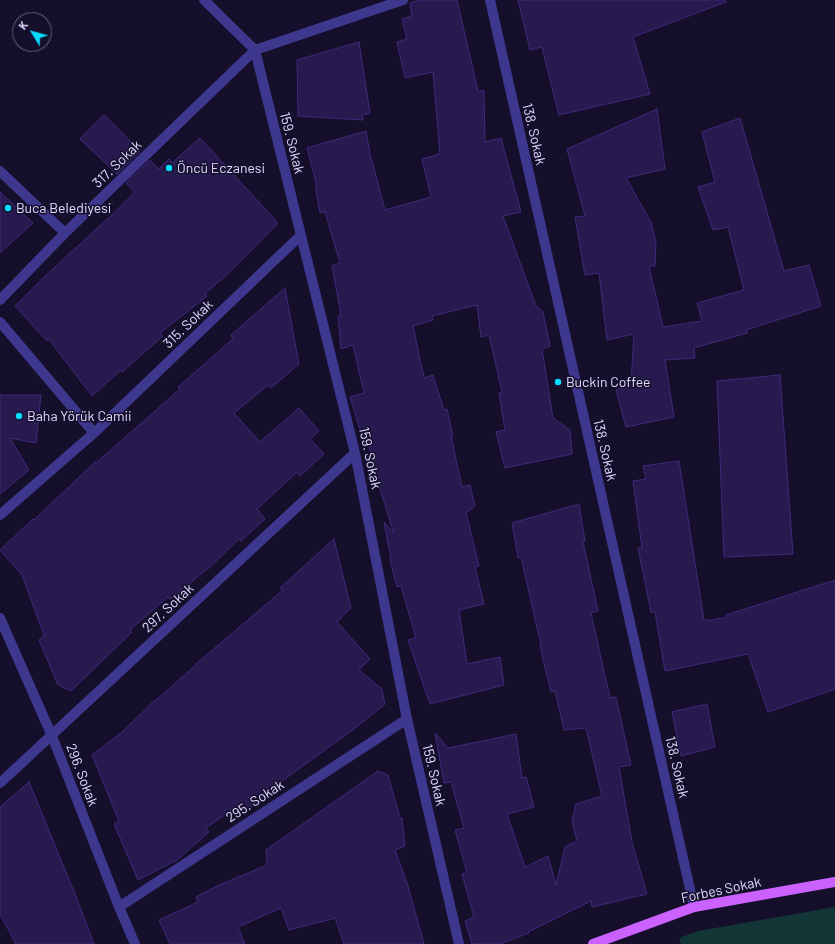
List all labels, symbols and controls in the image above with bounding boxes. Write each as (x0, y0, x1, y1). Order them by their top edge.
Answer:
north arrow (12, 12, 52, 52)
text: K (16, 18, 30, 32)
street label: 138. Sokak (519, 101, 549, 167)
street label: 159. Sokak (276, 110, 308, 176)
street label: 317. Sokak (89, 137, 145, 191)
place label: Öncü Eczanesi (177, 160, 265, 176)
marker: Öncü Eczanesi (164, 163, 174, 173)
place label: Buca Belediyesi (16, 200, 111, 216)
marker: Buca Belediyesi (3, 203, 13, 213)
street label: 315. Sokak (160, 296, 216, 352)
place label: Buckin Coffee (566, 374, 651, 390)
marker: Buckin Coffee (553, 377, 563, 387)
place label: Baha Yörük Camii (27, 408, 132, 424)
marker: Baha Yörük Camii (14, 411, 24, 421)
street label: 138. Sokak (590, 417, 620, 483)
street label: 159. Sokak (355, 425, 385, 491)
street label: 297. Sokak (139, 580, 197, 636)
street label: 138. Sokak (662, 734, 692, 800)
street label: 296. Sokak (62, 741, 102, 809)
street label: 159. Sokak (419, 742, 449, 808)
street label: 295. Sokak (223, 776, 287, 826)
street label: Forbes Sokak (679, 873, 763, 907)

